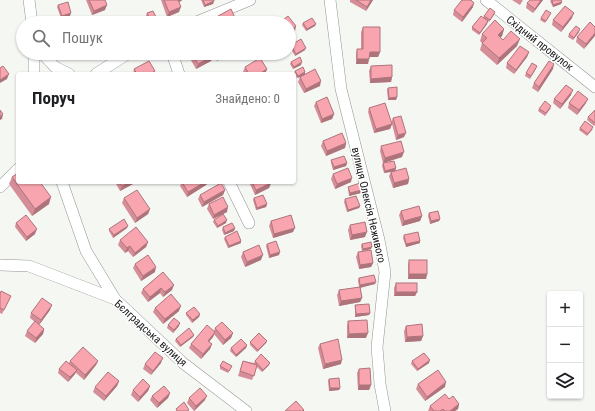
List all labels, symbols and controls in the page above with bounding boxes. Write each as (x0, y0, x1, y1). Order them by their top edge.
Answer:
street label: Східний провулок (504, 13, 576, 74)
search box (16, 16, 296, 60)
icon: search (30, 27, 52, 49)
text: Пошук (62, 29, 103, 47)
text: Поруч (32, 88, 75, 108)
text: Знайдено: 0 (215, 91, 280, 106)
street label: вулиця Олексія Неживого (349, 146, 388, 265)
map controls (547, 291, 583, 399)
button: + (547, 291, 583, 327)
street label: Бєлградська вулиця (112, 297, 190, 369)
button: − (547, 327, 583, 363)
button: layers (547, 363, 583, 399)

